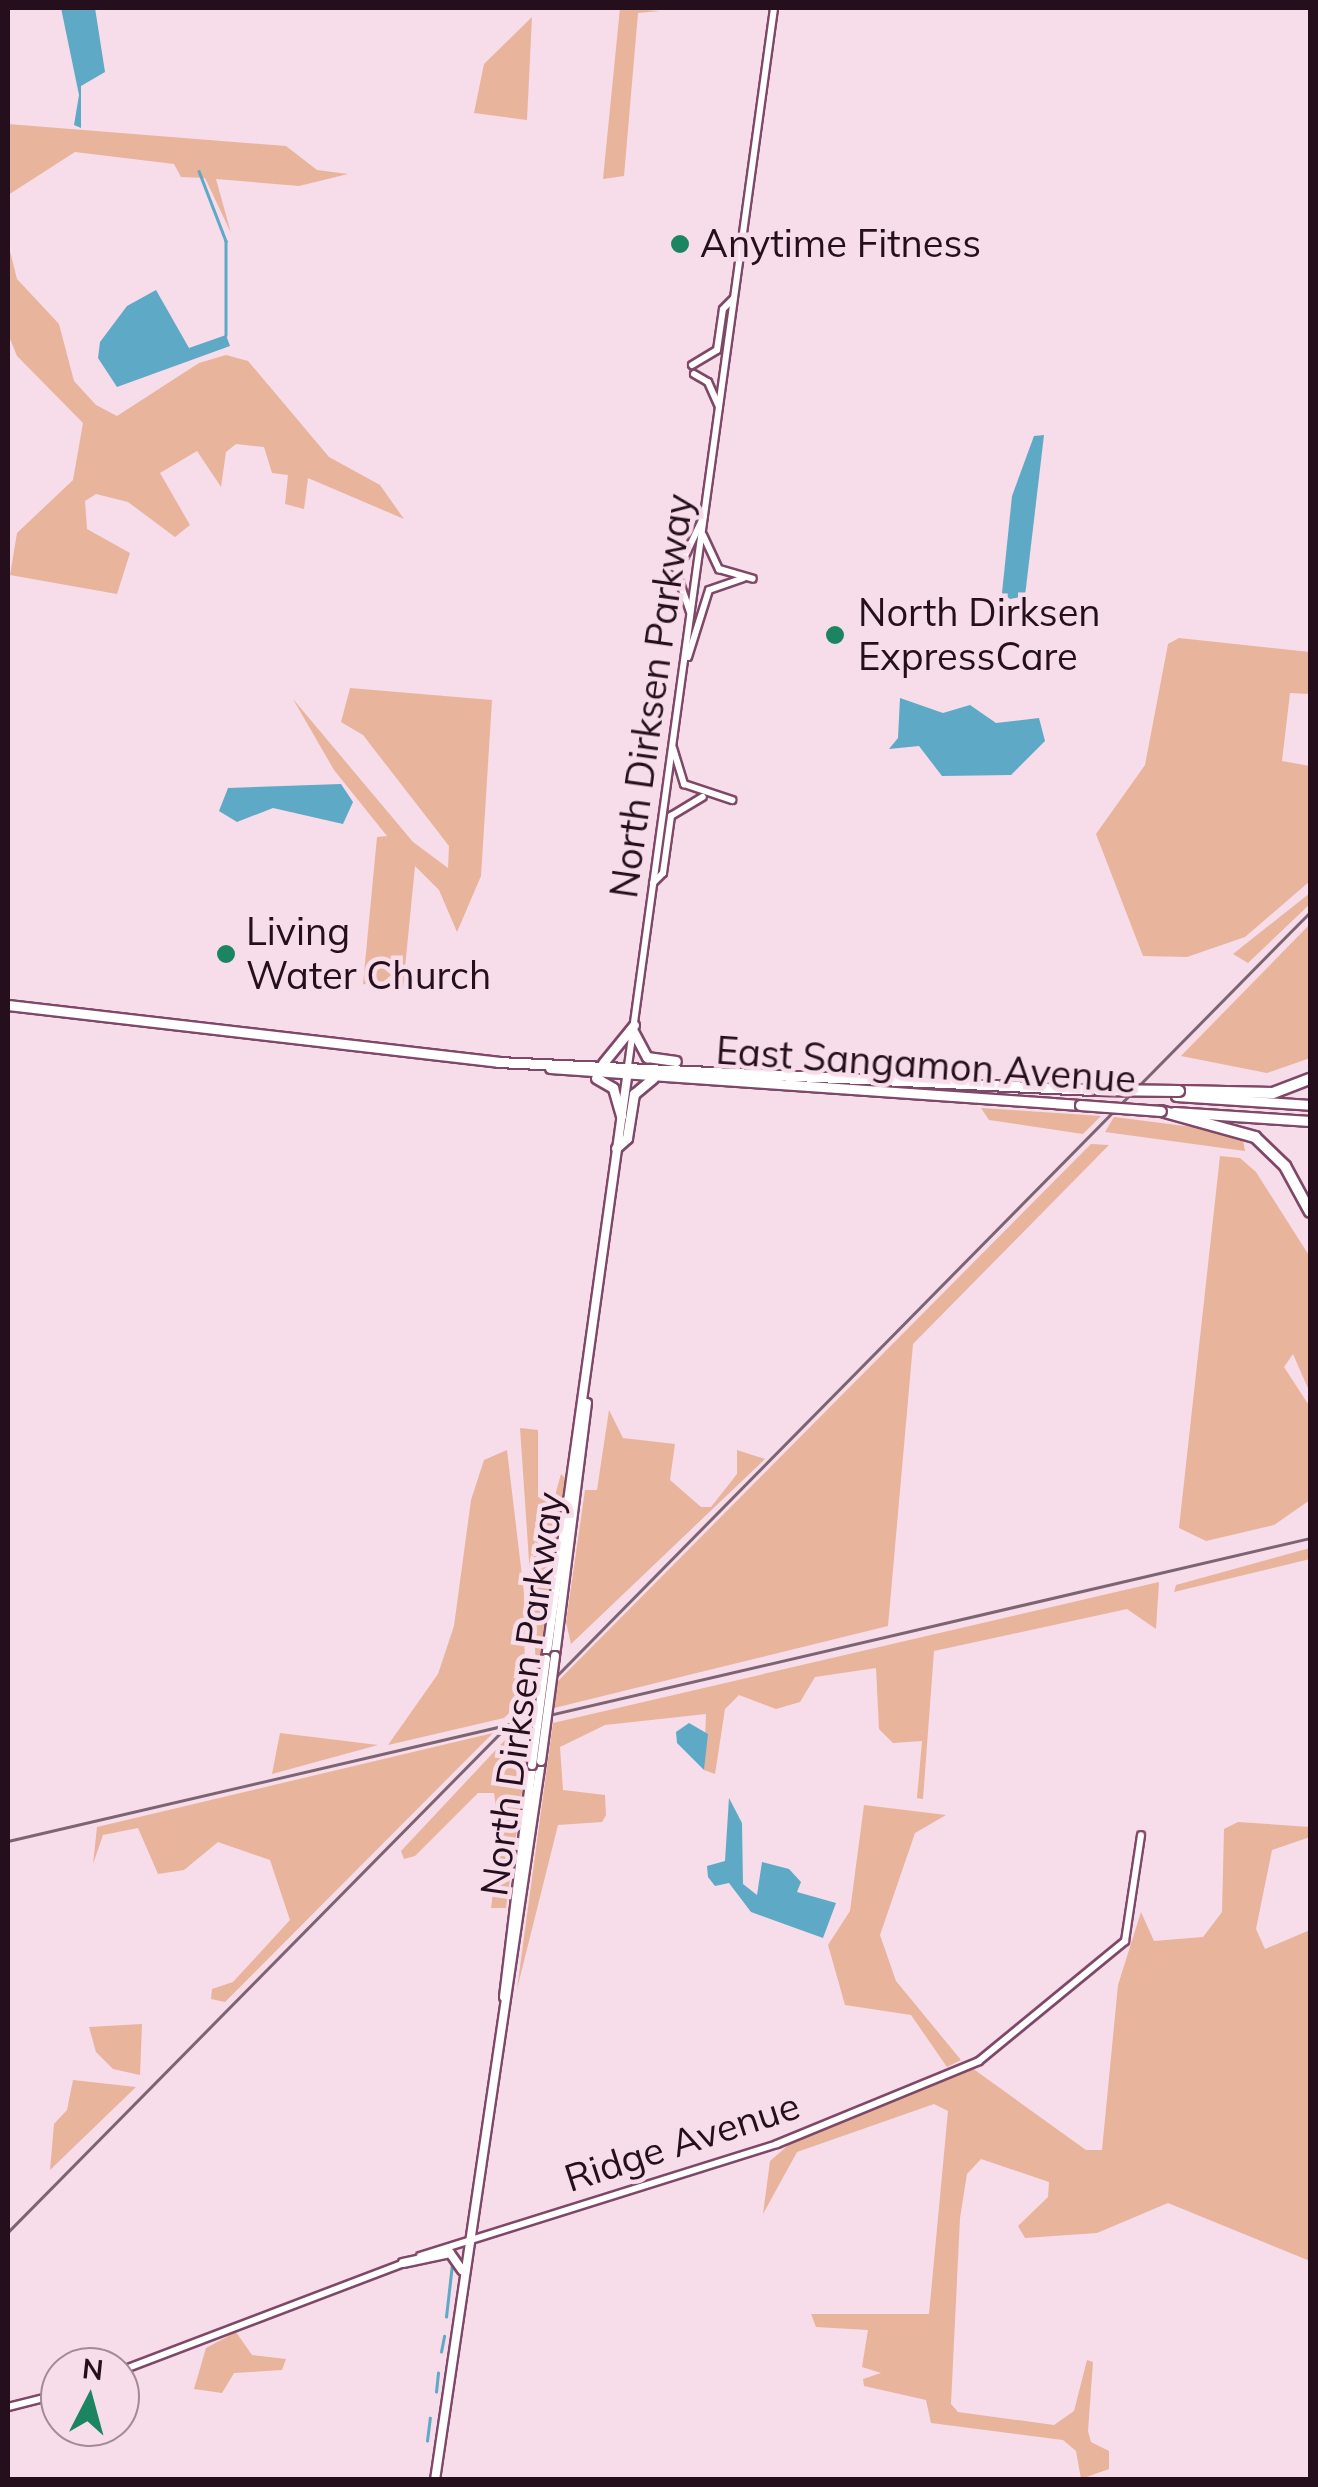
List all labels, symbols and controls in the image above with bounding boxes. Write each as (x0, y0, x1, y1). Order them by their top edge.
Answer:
place label: Anytime Fitness (700, 221, 981, 267)
marker: Anytime Fitness (669, 233, 691, 255)
street label: North Dirksen Parkway (601, 491, 703, 901)
place label: North Dirksen ExpressCare (858, 590, 1101, 679)
marker: North Dirksen ExpressCare (822, 622, 848, 648)
place label: Living Water Church (246, 909, 491, 998)
marker: Living Water Church (215, 943, 237, 965)
street label: East Sangamon Avenue (715, 1028, 1137, 1102)
street label: North Dirksen Parkway (471, 1489, 573, 1899)
street label: Ridge Avenue (559, 2083, 805, 2201)
north arrow (40, 2347, 140, 2447)
text: N (81, 2350, 105, 2387)

